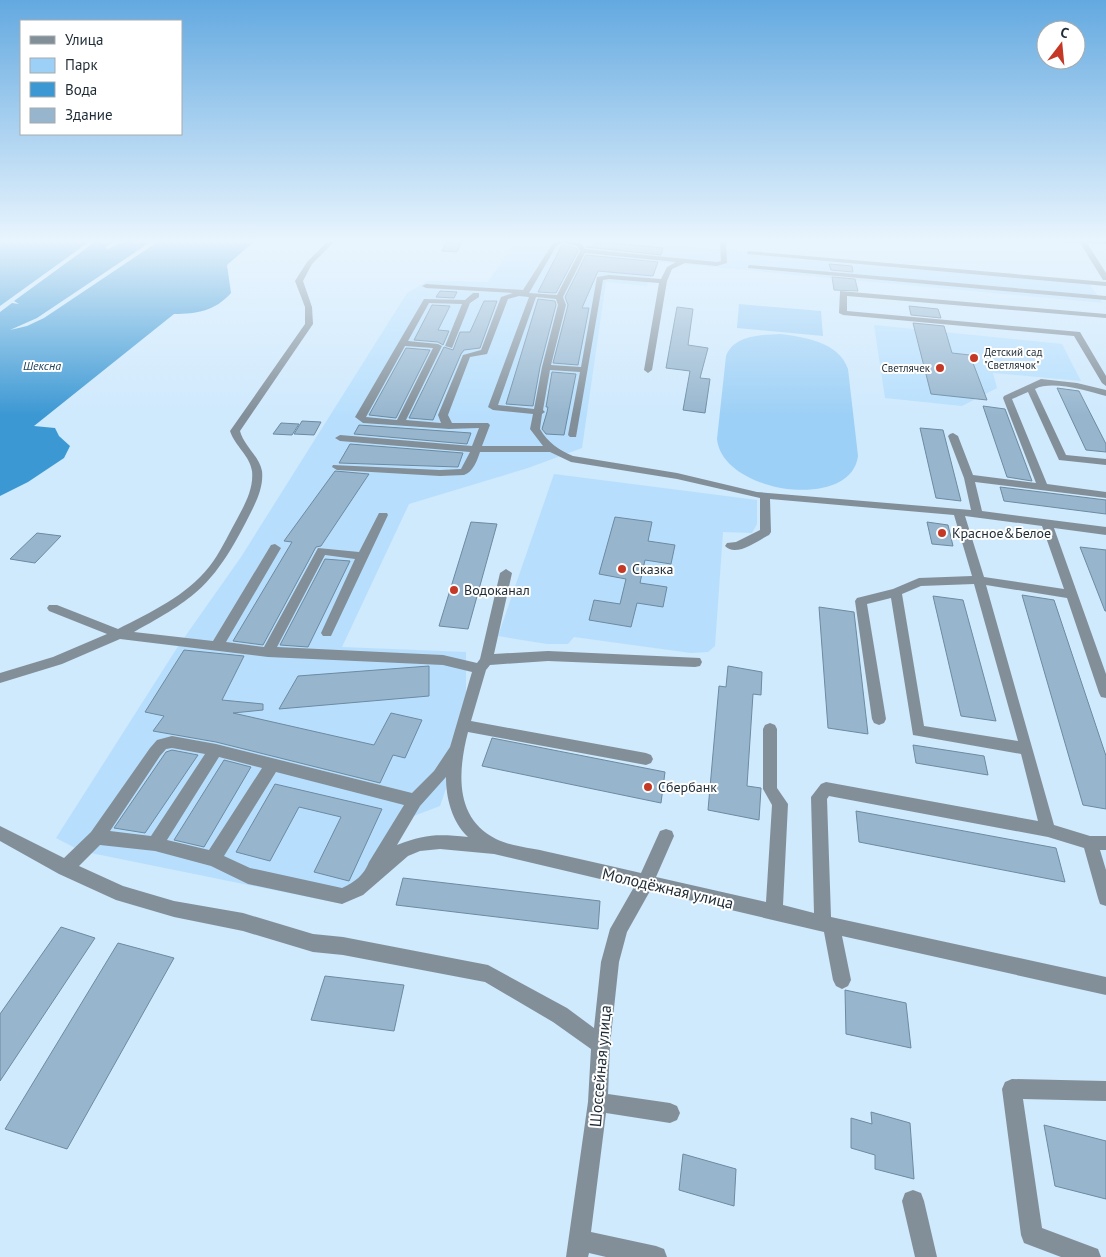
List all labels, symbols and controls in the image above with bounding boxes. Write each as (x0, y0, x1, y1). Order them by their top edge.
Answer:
legend (20, 20, 182, 135)
north arrow (1036, 20, 1086, 70)
text: С (1058, 23, 1071, 42)
text: Улица (65, 30, 103, 49)
text: Парк (65, 55, 98, 74)
text: Вода (65, 80, 97, 99)
text: Здание (65, 105, 113, 124)
place label: Детский сад "Светлячок" (984, 345, 1042, 372)
marker: Детский сад "Светлячок" (968, 352, 980, 364)
water label: Шексна (23, 358, 61, 373)
place label: Светлячек (882, 361, 931, 375)
marker: Светлячек (934, 362, 946, 374)
place label: Красное&Белое (952, 524, 1051, 542)
marker: Красное&Белое (936, 527, 948, 539)
place label: Сказка (632, 560, 673, 578)
marker: Сказка (616, 563, 628, 575)
place label: Водоканал (464, 581, 530, 599)
marker: Водоканал (448, 584, 460, 596)
place label: Сбербанк (658, 778, 717, 796)
marker: Сбербанк (642, 781, 654, 793)
street label: Молодёжная улица (600, 863, 736, 913)
street label: Шоссейная улица (585, 1004, 615, 1128)

